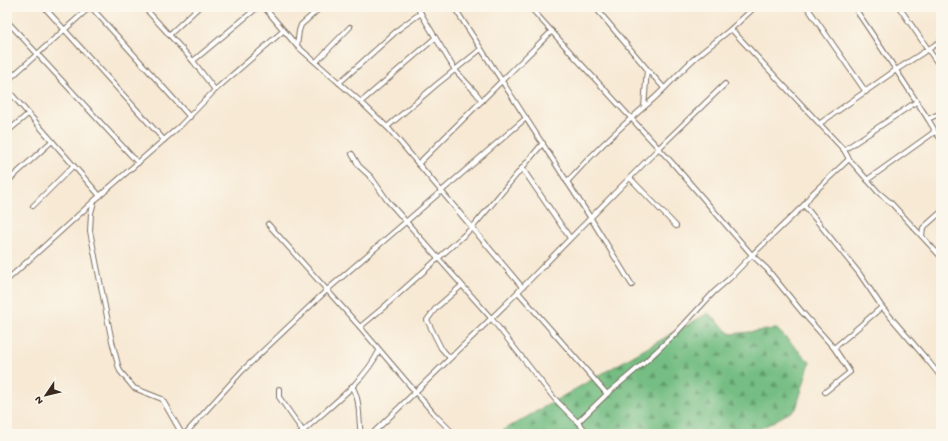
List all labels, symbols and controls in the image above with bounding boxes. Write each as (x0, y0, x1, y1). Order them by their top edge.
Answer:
north arrow (26, 375, 66, 415)
text: N (32, 393, 46, 406)

